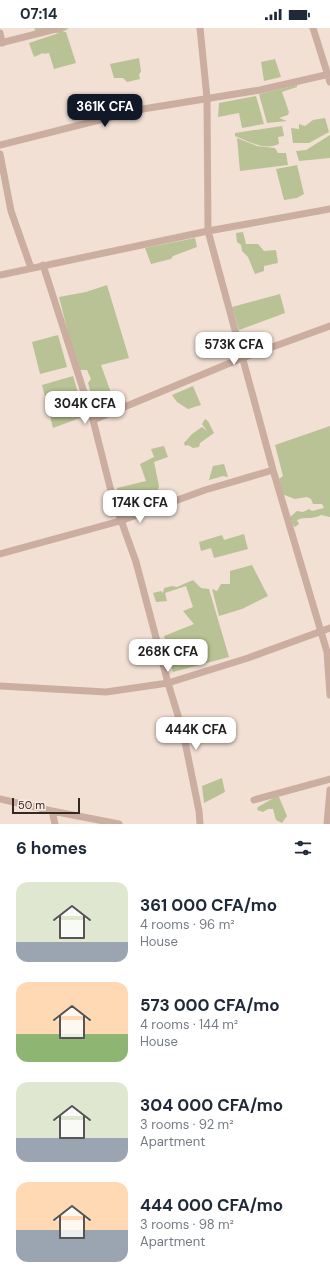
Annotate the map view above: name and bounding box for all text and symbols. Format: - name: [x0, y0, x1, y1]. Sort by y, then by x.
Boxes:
- text: 07:14: [20, 4, 58, 24]
- pin: 361K CFA: [64, 94, 146, 128]
- text: 361K CFA: [76, 98, 134, 115]
- pin: 573K CFA: [193, 332, 275, 366]
- text: 573K CFA: [204, 336, 264, 353]
- pin: 304K CFA: [44, 391, 126, 425]
- text: 304K CFA: [54, 395, 116, 412]
- pin: 174K CFA: [99, 490, 181, 524]
- text: 174K CFA: [112, 494, 168, 511]
- pin: 268K CFA: [127, 639, 209, 673]
- text: 268K CFA: [138, 643, 198, 660]
- pin: 444K CFA: [155, 717, 237, 751]
- text: 444K CFA: [165, 721, 227, 738]
- scale bar: [12, 796, 80, 815]
- text: 50 m: [18, 798, 45, 812]
- text: 6 homes: [16, 837, 87, 859]
- icon: filters: [292, 837, 314, 859]
- text: 361 000 CFA/mo: [140, 894, 277, 916]
- icon: home: [48, 898, 96, 946]
- text: 4 rooms · 96 m²: [140, 916, 235, 933]
- text: House: [140, 933, 178, 950]
- text: 573 000 CFA/mo: [140, 994, 280, 1016]
- icon: home: [48, 998, 96, 1046]
- text: 4 rooms · 144 m²: [140, 1016, 238, 1033]
- text: House: [140, 1033, 178, 1050]
- text: 304 000 CFA/mo: [140, 1094, 283, 1116]
- icon: home: [48, 1098, 96, 1146]
- text: 3 rooms · 92 m²: [140, 1116, 233, 1133]
- text: Apartment: [140, 1133, 205, 1150]
- text: 444 000 CFA/mo: [140, 1194, 283, 1216]
- icon: home: [48, 1198, 96, 1246]
- text: 3 rooms · 98 m²: [140, 1216, 234, 1233]
- text: Apartment: [140, 1233, 205, 1250]

